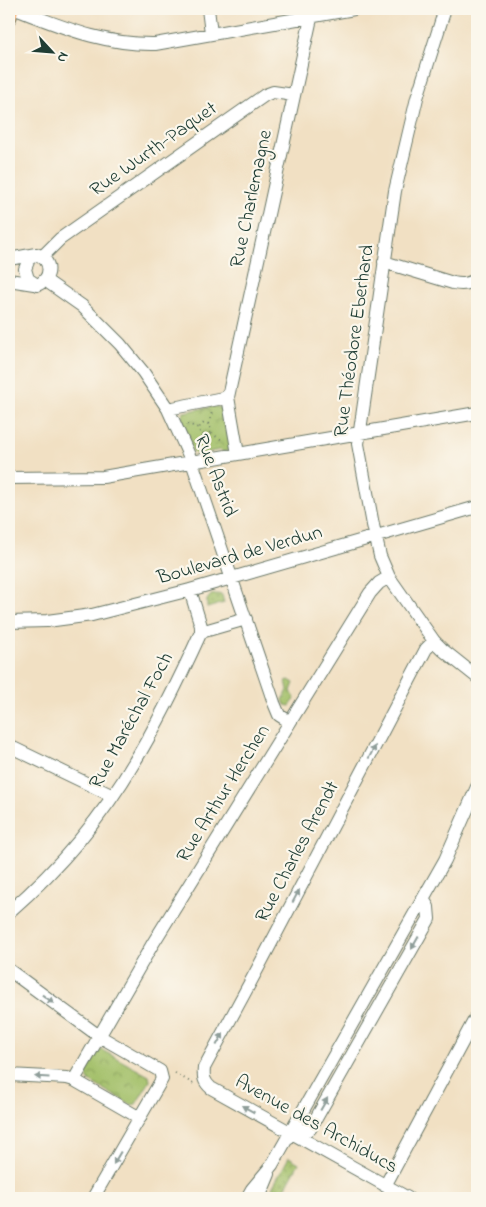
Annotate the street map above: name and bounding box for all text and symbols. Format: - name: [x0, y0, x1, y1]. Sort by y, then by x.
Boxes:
- north arrow: [28, 28, 78, 78]
- text: N: [51, 48, 74, 66]
- street label: Rue Wurth-Paquet: [84, 95, 224, 205]
- street label: Rue Charlemagne: [223, 127, 282, 271]
- street label: Rue Théodore Eberhard: [327, 243, 383, 439]
- street label: Rue Astrid: [186, 430, 244, 522]
- street label: Boulevard de Verdun: [153, 518, 326, 594]
- street label: Rue Maréchal Foch: [82, 648, 182, 794]
- street label: Rue Arthur Herchen: [170, 719, 278, 869]
- one-way arrow: [368, 745, 376, 759]
- street label: Rue Charles Arendt: [248, 776, 348, 928]
- one-way arrow: [292, 889, 300, 903]
- one-way arrow: [411, 935, 419, 950]
- one-way arrow: [41, 994, 55, 1004]
- one-way arrow: [216, 1032, 224, 1046]
- street label: Avenue des Archiducs: [229, 1068, 403, 1182]
- one-way arrow: [33, 1072, 49, 1080]
- one-way arrow: [320, 1097, 329, 1110]
- one-way arrow: [241, 1104, 254, 1113]
- one-way arrow: [112, 1152, 121, 1165]

